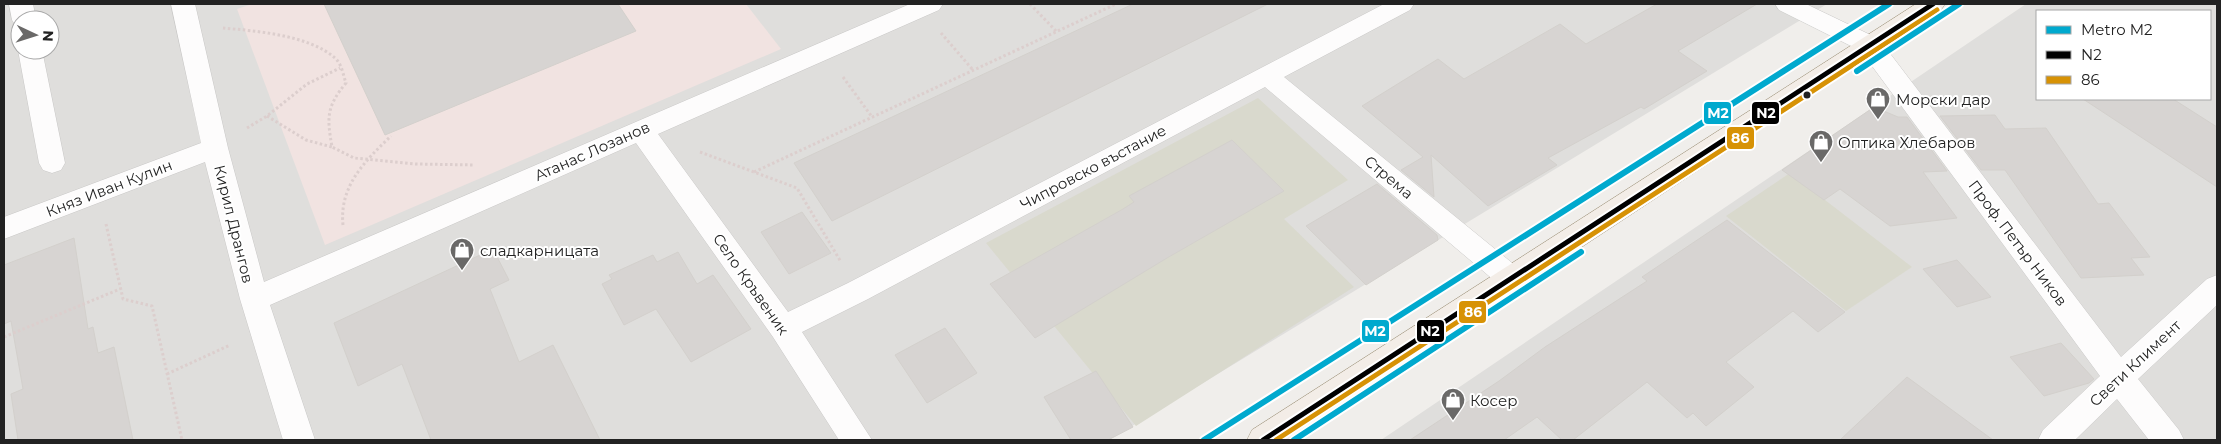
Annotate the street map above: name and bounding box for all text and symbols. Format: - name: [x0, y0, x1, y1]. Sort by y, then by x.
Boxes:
- north arrow: [10, 10, 60, 60]
- legend: [2036, 10, 2211, 100]
- text: Metro M2: [2081, 20, 2152, 39]
- text: N: [39, 30, 57, 42]
- text: N2: [2081, 45, 2102, 64]
- text: 86: [2081, 70, 2100, 89]
- shop icon: Морски дар: [1865, 86, 1891, 120]
- unlabelled marker: [1802, 90, 1812, 100]
- place label: Морски дар: [1896, 90, 1991, 109]
- line badge: M2: [1703, 101, 1732, 125]
- line badge: N2: [1751, 101, 1780, 125]
- text: M2: [1707, 104, 1729, 122]
- text: N2: [1756, 104, 1776, 122]
- street label: Атанас Лозанов: [531, 117, 653, 185]
- street label: Чипровско въстание: [1017, 120, 1169, 214]
- line badge: 86: [1726, 126, 1755, 150]
- text: 86: [1731, 129, 1749, 147]
- shop icon: Оптика Хлебаров: [1808, 129, 1834, 163]
- place label: Оптика Хлебаров: [1838, 133, 1975, 152]
- street label: Стрема: [1361, 151, 1417, 203]
- street label: Княз Иван Кулин: [43, 155, 175, 221]
- street label: Кирил Дрангов: [210, 163, 258, 285]
- street label: Проф. Петър Ников: [1964, 176, 2072, 310]
- street label: Село Кръвеник: [709, 230, 793, 339]
- shop icon: сладкарницата: [449, 237, 475, 271]
- place label: сладкарницата: [480, 241, 599, 260]
- line badge: 86: [1458, 300, 1487, 324]
- text: 86: [1464, 303, 1482, 321]
- street label: Свети Климент: [2085, 315, 2185, 410]
- line badge: M2: [1361, 319, 1390, 343]
- line badge: N2: [1416, 319, 1445, 343]
- text: M2: [1364, 322, 1386, 340]
- text: N2: [1420, 322, 1440, 340]
- shop icon: Косер: [1440, 387, 1466, 421]
- place label: Косер: [1470, 391, 1518, 410]

